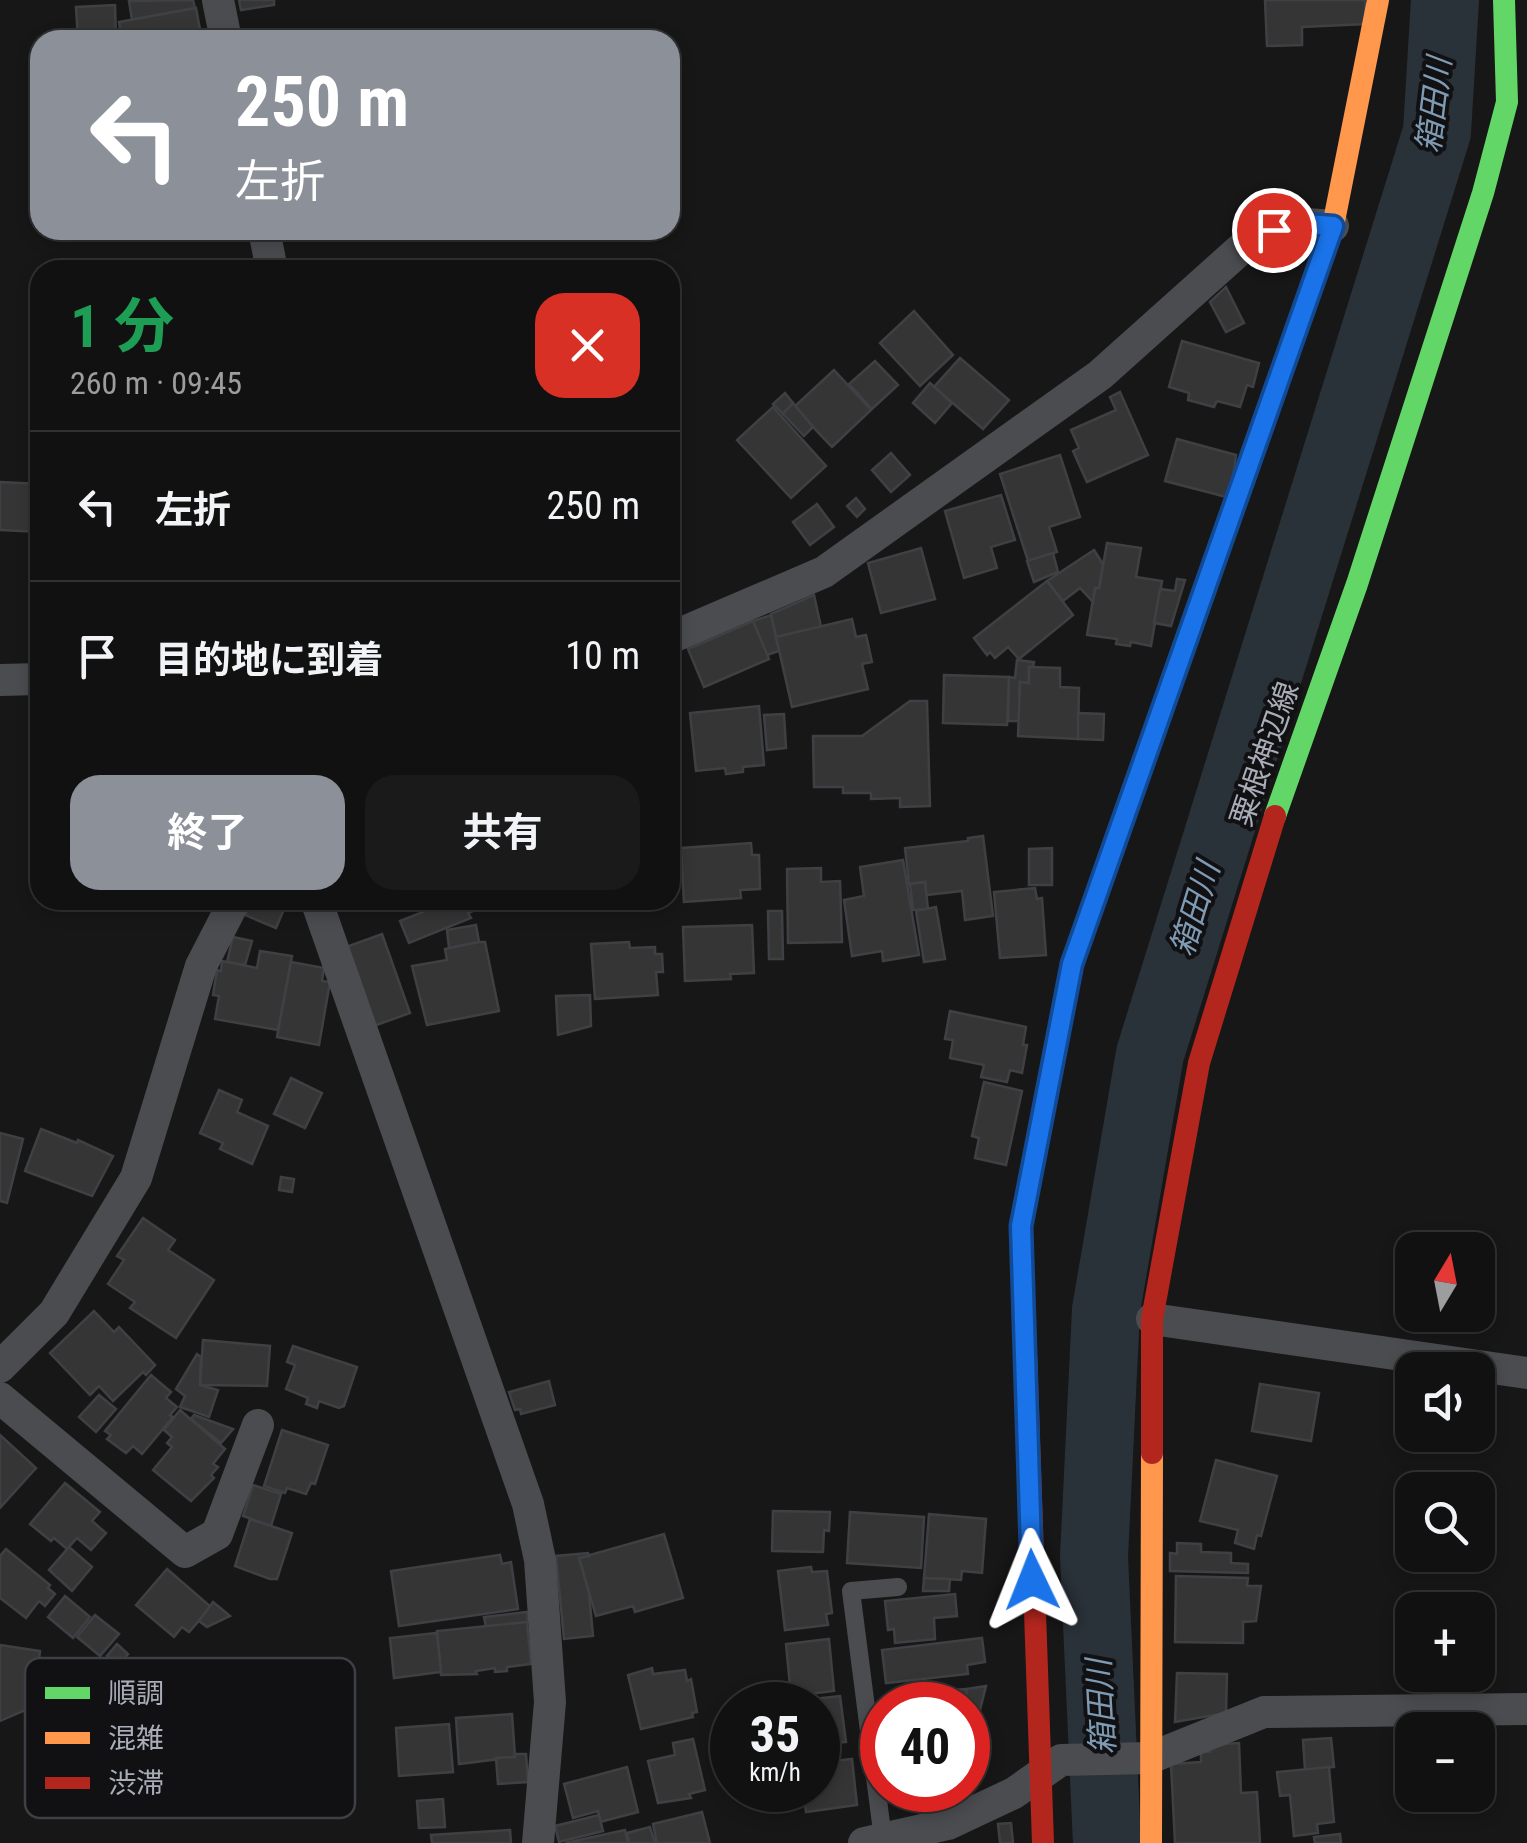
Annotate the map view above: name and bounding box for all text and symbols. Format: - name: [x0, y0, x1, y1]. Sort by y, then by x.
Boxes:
- water label: 箱田川: [1409, 52, 1459, 155]
- text: 250 m: [235, 61, 409, 143]
- icon: left: [70, 70, 200, 200]
- text: 左折: [235, 155, 325, 208]
- pin: [1232, 188, 1317, 273]
- icon: arrive: [1247, 203, 1302, 258]
- text: 1 分: [70, 291, 174, 362]
- button: close: [535, 293, 640, 398]
- text: 260 m · 09:45: [70, 364, 242, 402]
- icon: left: [70, 479, 125, 534]
- text: 250 m: [546, 484, 640, 528]
- text: 左折: [155, 488, 231, 532]
- icon: arrive: [70, 629, 125, 684]
- text: 10 m: [565, 634, 640, 678]
- text: 目的地に到着: [155, 638, 383, 682]
- street label: 粟根神辺線: [1224, 677, 1305, 830]
- button: 終了: [70, 775, 345, 890]
- button: 共有: [365, 775, 640, 890]
- water label: 箱田川: [1163, 855, 1228, 960]
- north arrow: [1395, 1232, 1495, 1332]
- map controls: [1395, 1232, 1495, 1812]
- button: sound: [1395, 1352, 1495, 1452]
- button: search: [1395, 1472, 1495, 1572]
- position arrow: [980, 1528, 1084, 1632]
- button: +: [1395, 1592, 1495, 1692]
- water label: 箱田川: [1079, 1655, 1122, 1756]
- legend: [25, 1658, 355, 1818]
- text: 順調: [108, 1677, 164, 1710]
- speed limit sign: 40: [860, 1682, 990, 1812]
- text: 35: [750, 1706, 800, 1764]
- button: −: [1395, 1712, 1495, 1812]
- text: 混雑: [108, 1722, 164, 1755]
- text: km/h: [749, 1758, 801, 1787]
- text: 渋滞: [108, 1767, 164, 1800]

